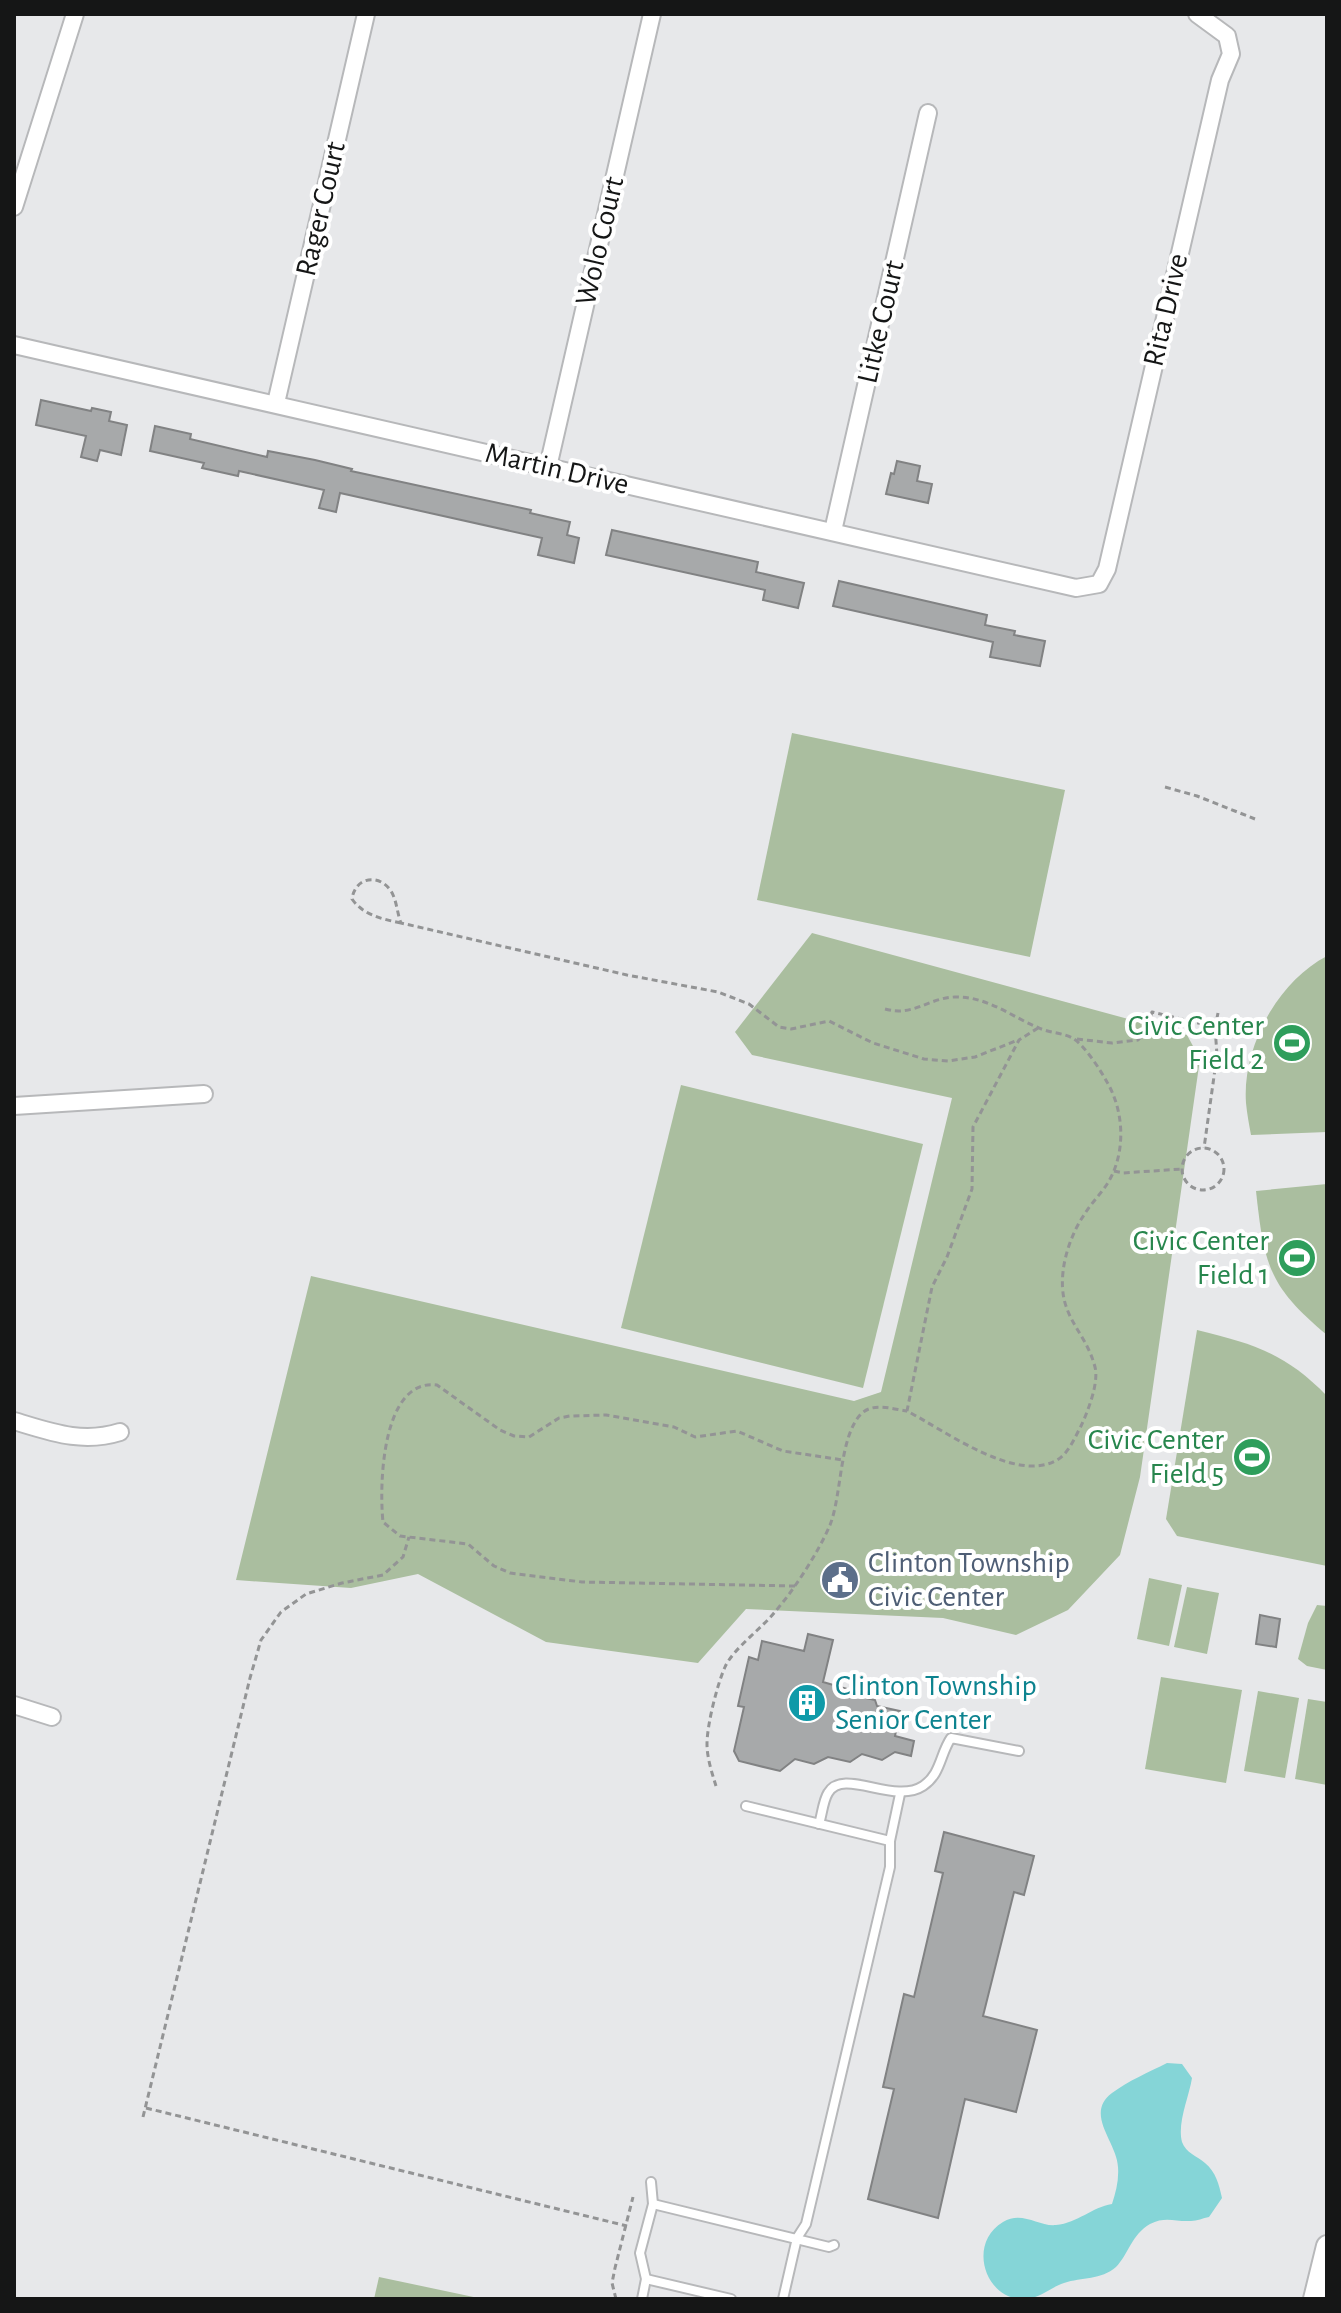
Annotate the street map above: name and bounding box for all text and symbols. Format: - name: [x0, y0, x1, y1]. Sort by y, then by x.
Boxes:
- street label: Rager Court: [291, 138, 351, 279]
- street label: Wolo Court: [571, 173, 629, 308]
- street label: Rita Drive: [1138, 251, 1194, 369]
- street label: Litke Court: [852, 257, 910, 386]
- street label: Martin Drive: [482, 438, 632, 500]
- place label: Civic Center Field 2: [1128, 1011, 1264, 1075]
- sports icon: Civic Center Field 2: [1271, 1022, 1313, 1064]
- place label: Civic Center Field 1: [1133, 1226, 1269, 1290]
- sports icon: Civic Center Field 1: [1276, 1237, 1318, 1279]
- place label: Civic Center Field 5: [1088, 1425, 1224, 1489]
- sports icon: Civic Center Field 5: [1231, 1436, 1273, 1478]
- place label: Clinton Township Civic Center: [868, 1548, 1070, 1612]
- public building icon: Clinton Township Civic Center: [819, 1559, 861, 1601]
- place label: Clinton Township Senior Center: [835, 1671, 1037, 1735]
- building icon: Clinton Township Senior Center: [786, 1682, 828, 1724]

